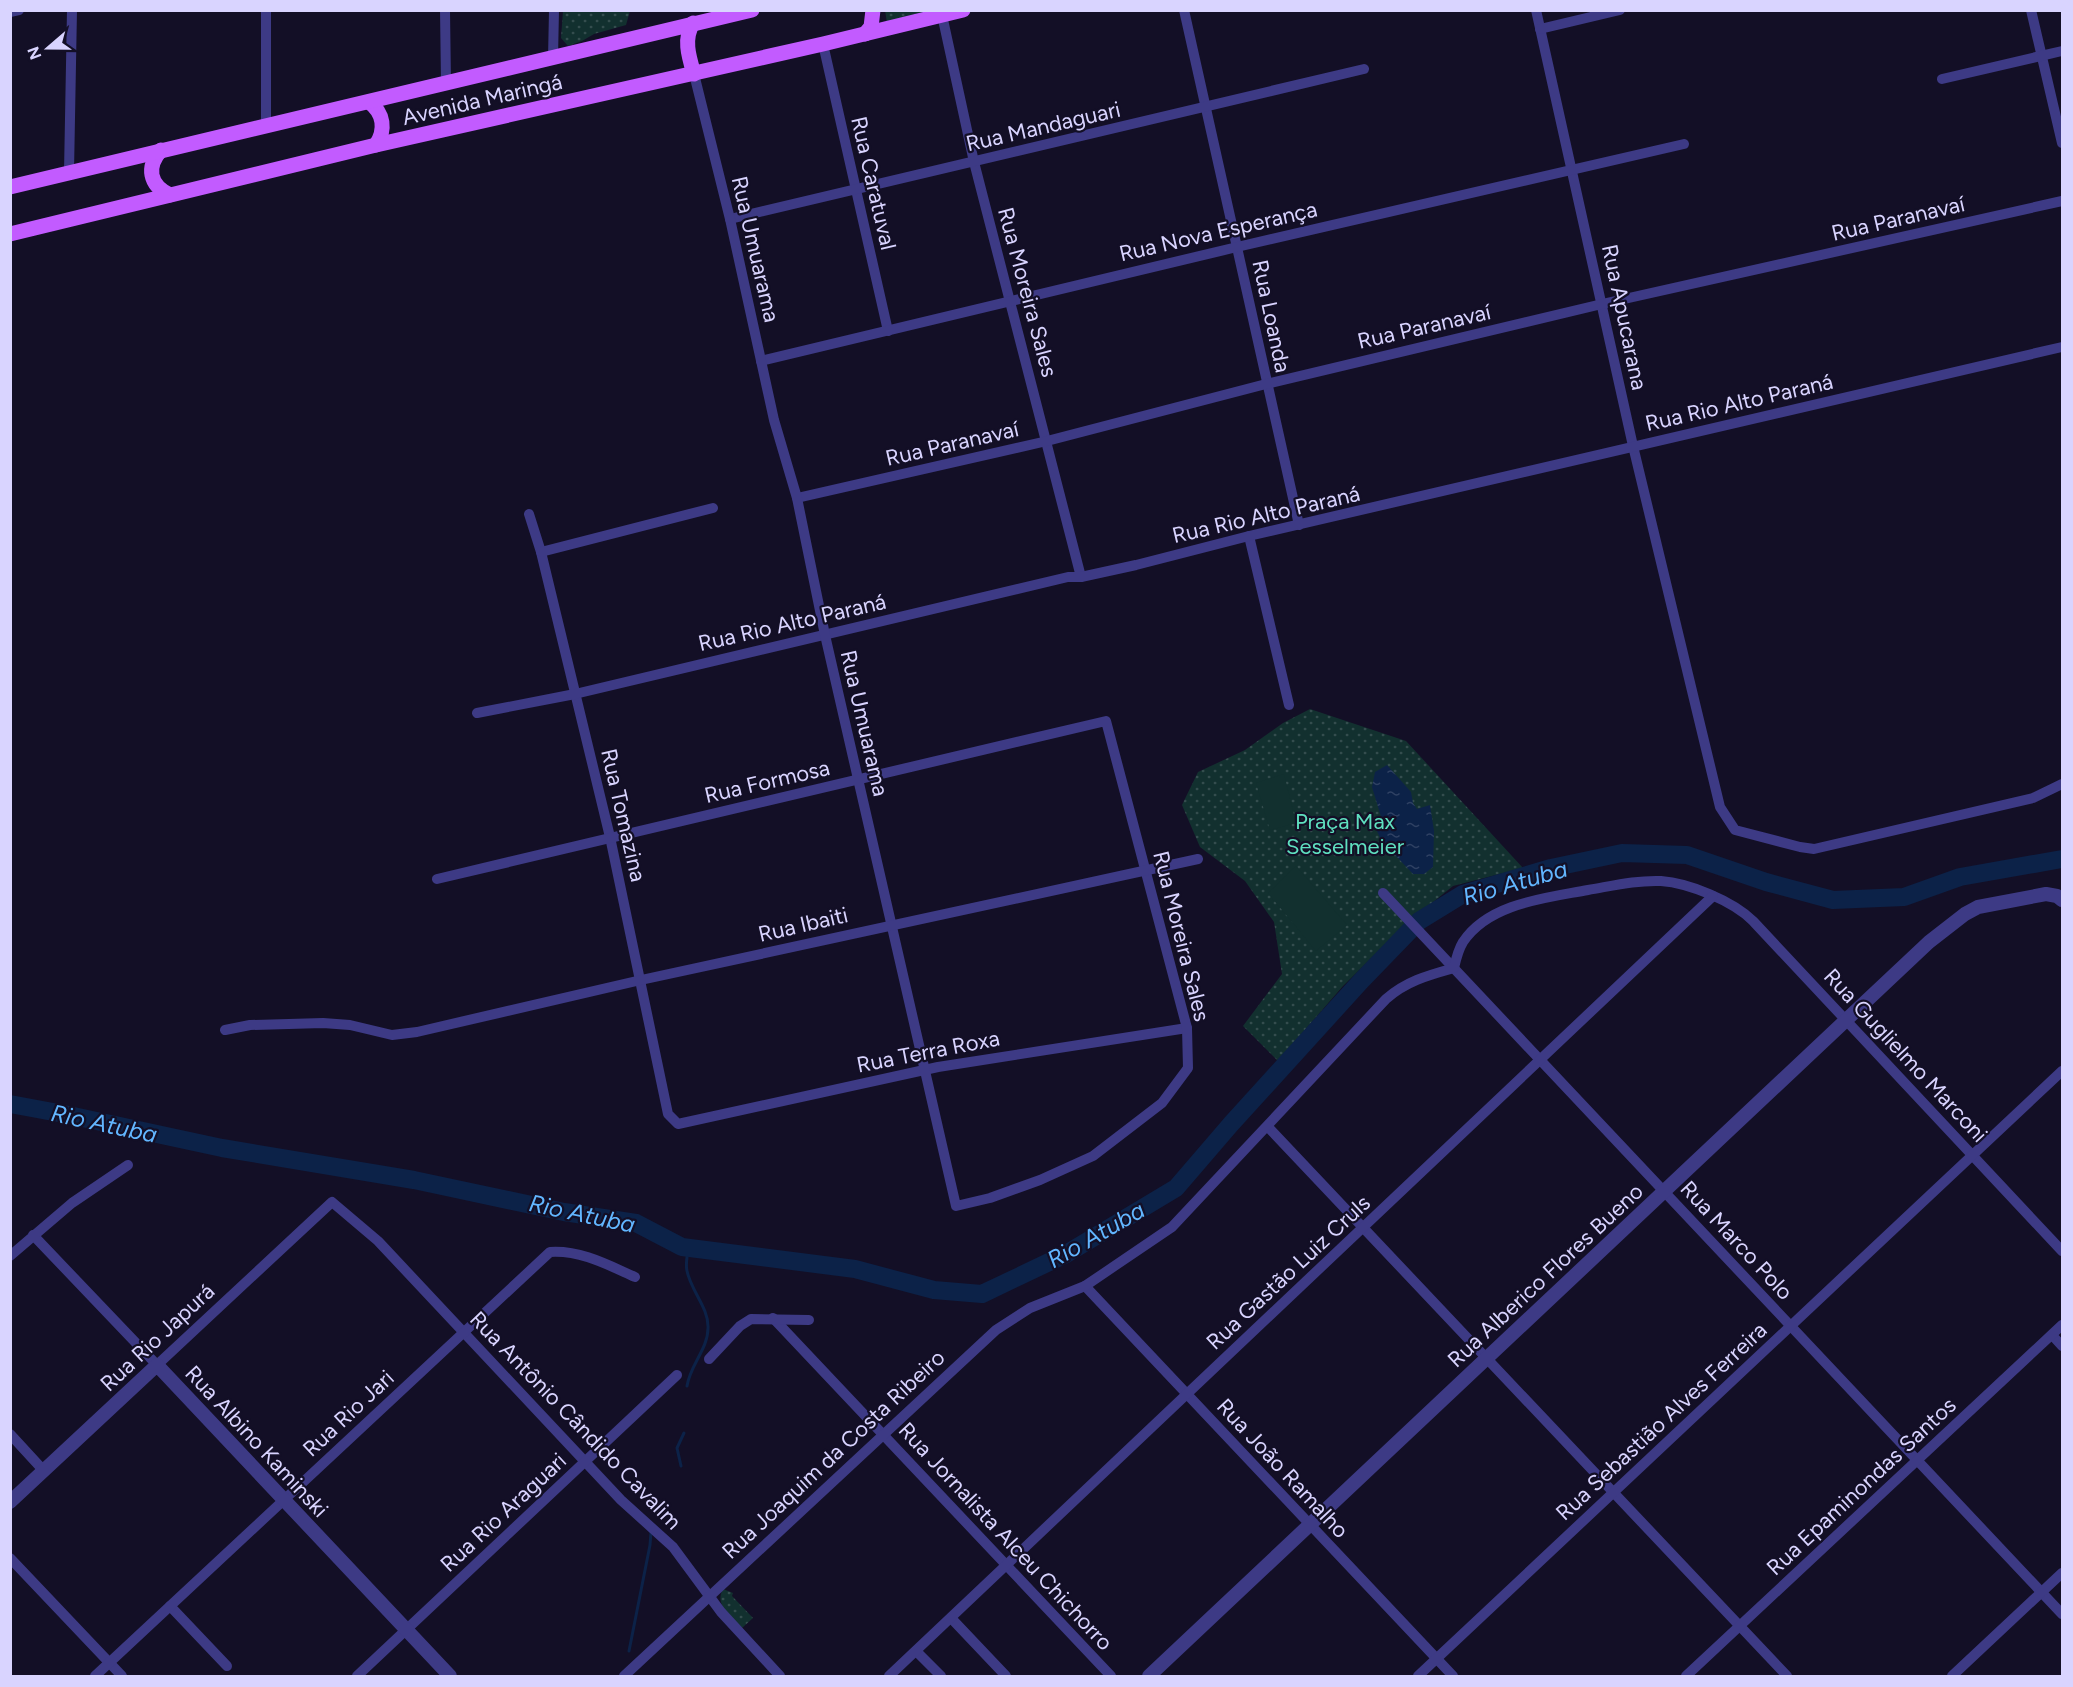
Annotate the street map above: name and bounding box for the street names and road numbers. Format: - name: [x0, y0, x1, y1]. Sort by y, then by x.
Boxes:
- street label: Avenida Maringá: [399, 68, 565, 131]
- street label: Rua Mandaguari: [963, 96, 1123, 157]
- street label: Rua Caratuval: [845, 114, 902, 253]
- street label: Rua Umuarama: [726, 173, 785, 325]
- street label: Rua Paranavaí: [1829, 190, 1968, 247]
- street label: Rua Nova Esperança: [1116, 196, 1320, 267]
- street label: Rua Moreira Sales: [992, 204, 1063, 380]
- street label: Rua Apucarana: [1596, 242, 1653, 392]
- street label: Rua Loanda: [1246, 257, 1297, 375]
- street label: Rua Paranavaí: [1355, 298, 1494, 355]
- street label: Rua Rio Alto Paraná: [1643, 368, 1836, 437]
- street label: Rua Paranavaí: [883, 415, 1022, 472]
- street label: Rua Rio Alto Paraná: [1170, 480, 1363, 549]
- street label: Rua Rio Alto Paraná: [696, 588, 889, 657]
- street label: Rua Umuarama: [835, 647, 894, 799]
- street label: Rua Tomazina: [595, 746, 652, 884]
- street label: Rua Formosa: [702, 754, 832, 809]
- street label: Rua Moreira Sales: [1147, 848, 1216, 1024]
- street label: Rua Ibaiti: [756, 901, 851, 948]
- street label: Rua Guglielmo Marconi: [1818, 963, 1993, 1148]
- street label: Rua Terra Roxa: [854, 1024, 1002, 1079]
- street label: Rua Marco Polo: [1675, 1175, 1799, 1305]
- street label: Rua Alberico Flores Bueno: [1442, 1178, 1649, 1373]
- street label: Rua Gastão Luiz Cruls: [1201, 1189, 1376, 1355]
- street label: Rua Rio Japurá: [95, 1278, 220, 1397]
- street label: Rua Antônio Cândido Cavalim: [464, 1306, 687, 1535]
- street label: Rua Sebastião Alves Ferreira: [1550, 1317, 1772, 1526]
- street label: Rua Joaquim da Costa Ribeiro: [716, 1344, 950, 1565]
- street label: Rua Albino Kaminski: [179, 1360, 334, 1523]
- street label: Rua Rio Jari: [297, 1364, 400, 1462]
- street label: Rua Epaminondas Santos: [1761, 1392, 1962, 1581]
- street label: Rua João Ramalho: [1211, 1393, 1354, 1544]
- street label: Rua Jornalista Alceu Chichorro: [893, 1417, 1118, 1656]
- street label: Rua Rio Araguari: [435, 1447, 572, 1578]

